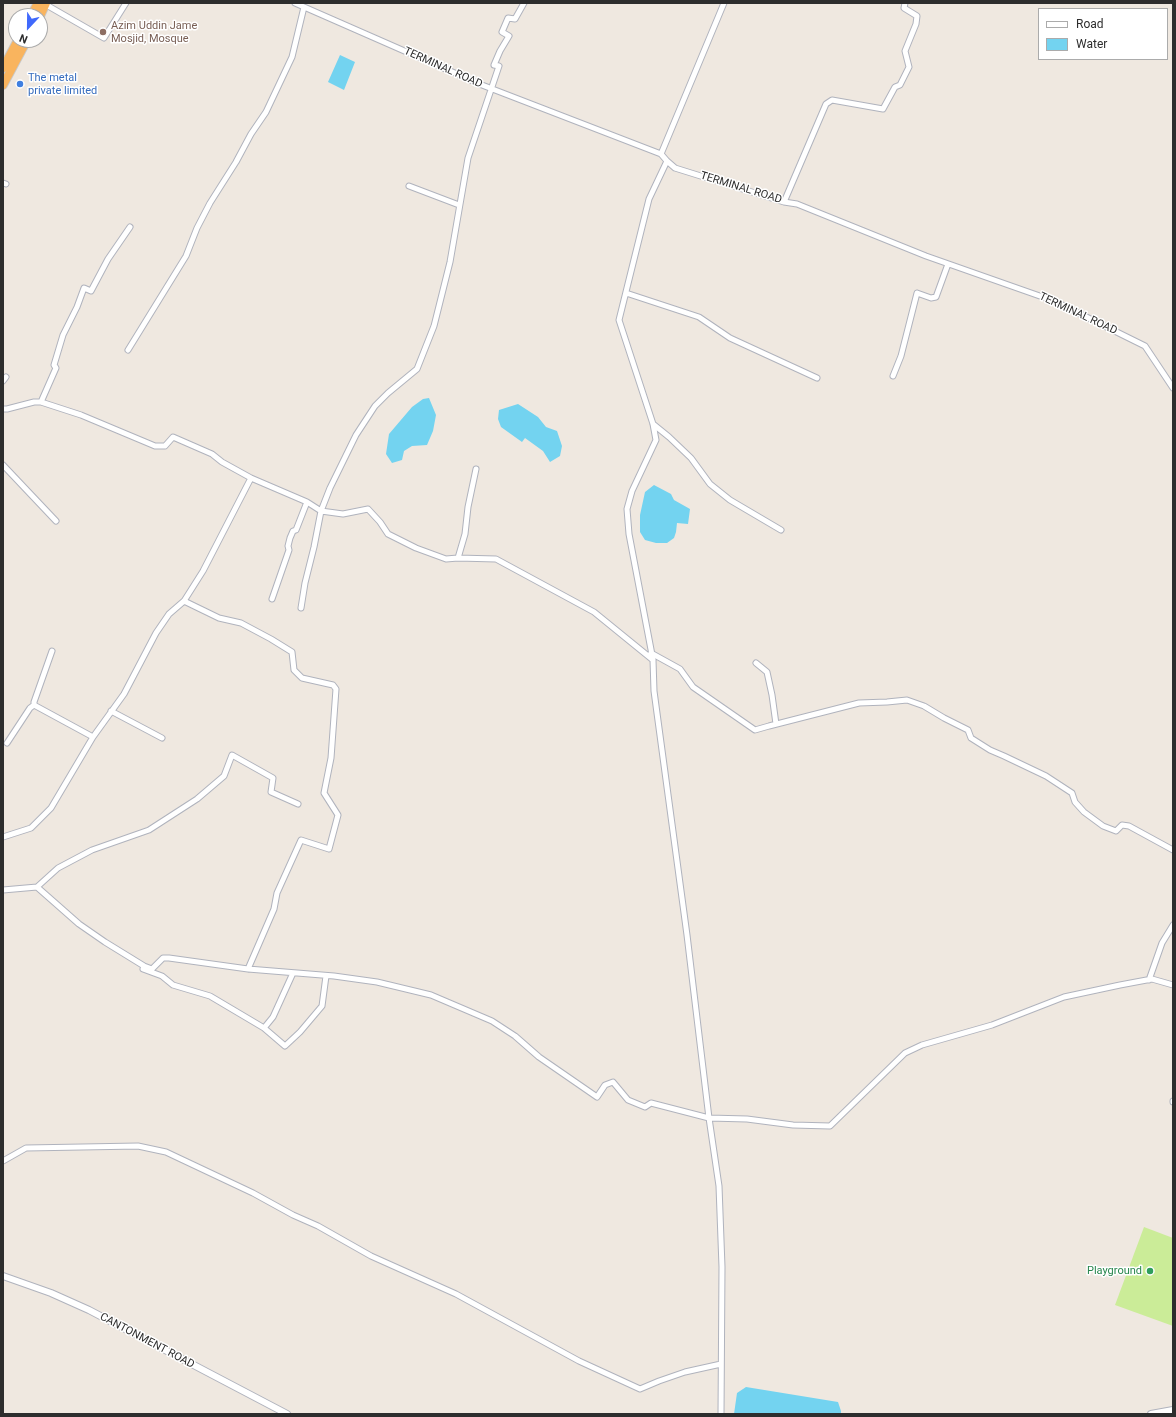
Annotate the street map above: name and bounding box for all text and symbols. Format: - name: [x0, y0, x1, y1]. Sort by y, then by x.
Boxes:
- north arrow: [8, 8, 48, 48]
- legend: [1038, 8, 1168, 60]
- text: Road: [1076, 17, 1104, 31]
- place label: Azim Uddin Jame Mosjid, Mosque: [111, 19, 197, 45]
- marker: Azim Uddin Jame Mosjid, Mosque: [98, 27, 108, 37]
- text: N: [18, 31, 30, 46]
- text: Water: [1076, 37, 1107, 51]
- street label: TERMINAL ROAD: [402, 45, 484, 91]
- place label: The metal private limited: [28, 71, 97, 97]
- marker: The metal private limited: [15, 79, 25, 89]
- street label: TERMINAL ROAD: [699, 169, 783, 207]
- street label: TERMINAL ROAD: [1037, 290, 1119, 338]
- place label: Playground: [1087, 1264, 1142, 1278]
- marker: Playground: [1145, 1266, 1155, 1276]
- street label: CANTONMENT ROAD: [97, 1310, 197, 1372]

